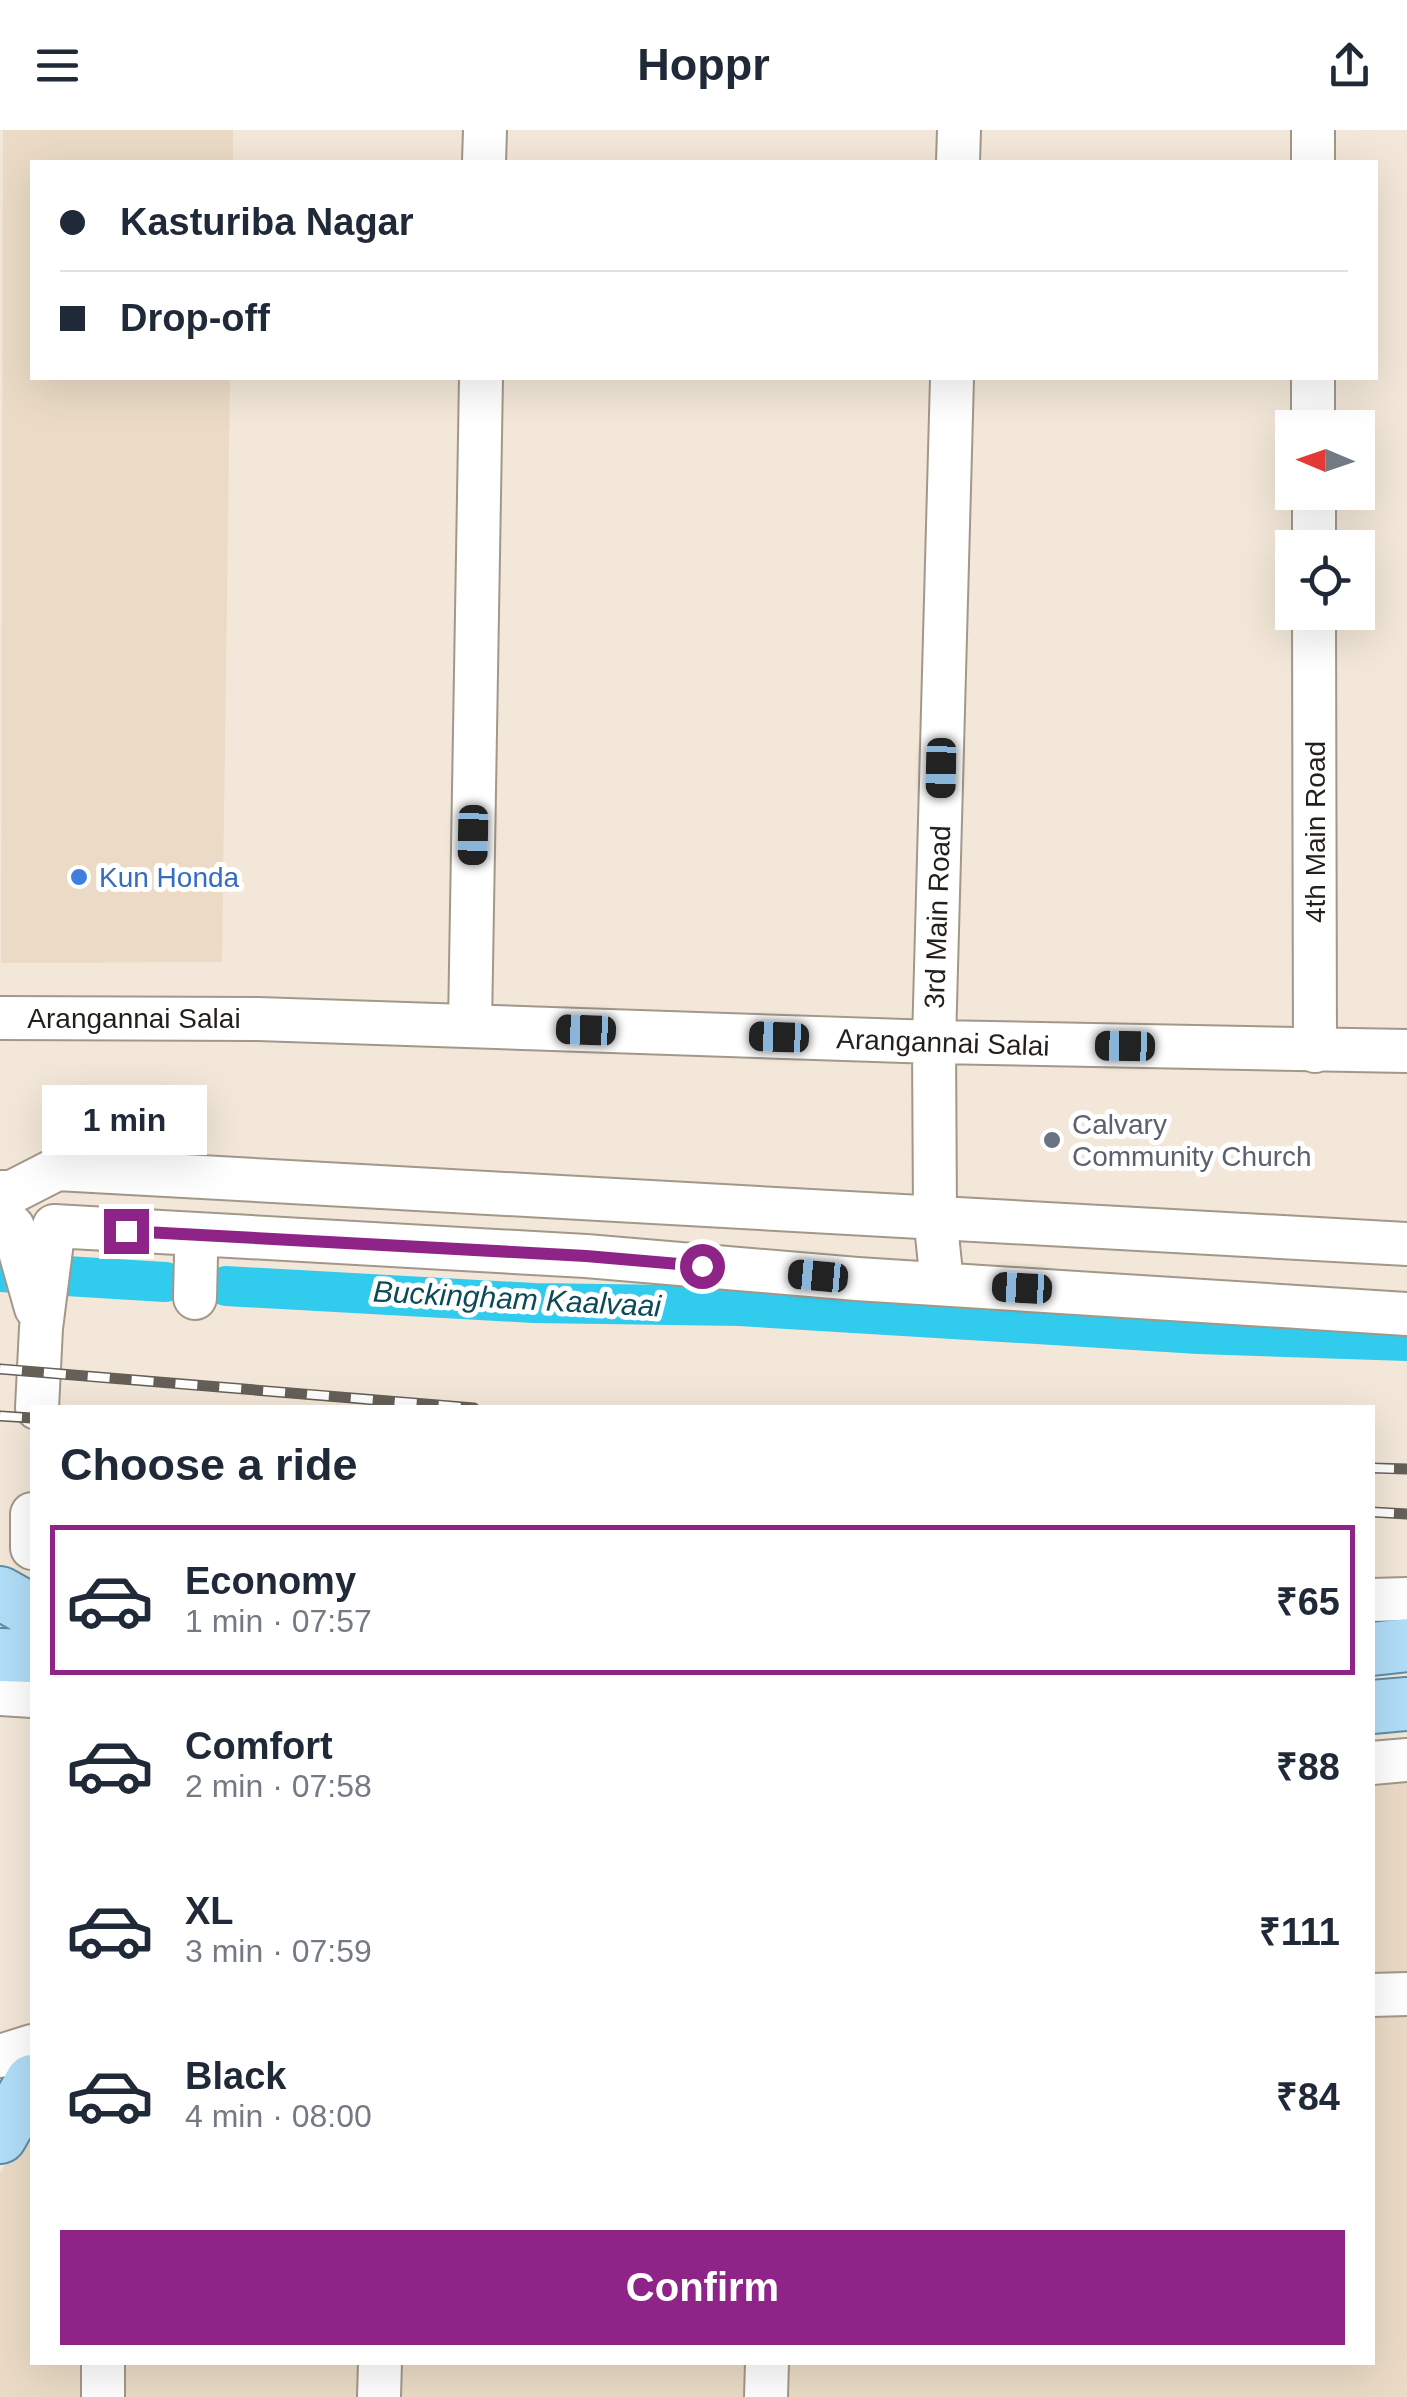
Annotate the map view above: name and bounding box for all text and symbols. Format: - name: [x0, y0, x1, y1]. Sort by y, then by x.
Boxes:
- icon: menu: [30, 38, 85, 93]
- icon: share: [1322, 38, 1377, 93]
- text: Hoppr: [637, 39, 770, 90]
- text: Kasturiba Nagar: [120, 201, 414, 243]
- text: Drop-off: [120, 297, 270, 339]
- north arrow: [1275, 410, 1375, 510]
- map controls: [1275, 410, 1375, 630]
- button: locate: [1275, 530, 1375, 630]
- car: [925, 738, 957, 798]
- street label: 4th Main Road: [1300, 741, 1331, 923]
- car: [457, 805, 489, 865]
- street label: 3rd Main Road: [919, 825, 956, 1009]
- place label: Kun Honda: [99, 862, 240, 893]
- marker: Kun Honda: [68, 866, 90, 888]
- street label: Arangannai Salai: [27, 1003, 241, 1034]
- car: [555, 1014, 617, 1046]
- car: [748, 1021, 810, 1053]
- street label: Arangannai Salai: [836, 1023, 1050, 1062]
- car: [1095, 1030, 1155, 1062]
- callout: 1 min: [44, 1086, 208, 1156]
- text: 1 min: [83, 1102, 166, 1138]
- place label: Calvary Community Church: [1072, 1109, 1312, 1172]
- marker: Calvary Community Church: [1041, 1129, 1063, 1151]
- route end: [104, 1209, 149, 1254]
- route start: [680, 1244, 725, 1289]
- car: [787, 1258, 849, 1294]
- car: [991, 1271, 1053, 1305]
- water label: Buckingham Kaalvaai: [372, 1274, 663, 1323]
- text: Choose a ride: [60, 1439, 358, 1490]
- icon: car: [65, 1555, 155, 1645]
- text: Economy: [185, 1560, 356, 1602]
- text: ₹65: [1276, 1581, 1340, 1623]
- text: 1 min · 07:57: [185, 1603, 372, 1639]
- icon: car: [65, 1720, 155, 1810]
- text: Comfort: [185, 1725, 333, 1767]
- text: ₹88: [1276, 1746, 1340, 1788]
- text: 2 min · 07:58: [185, 1768, 372, 1804]
- icon: car: [65, 1885, 155, 1975]
- text: XL: [185, 1890, 234, 1932]
- text: ₹111: [1259, 1911, 1340, 1953]
- text: 3 min · 07:59: [185, 1933, 372, 1969]
- icon: car: [65, 2050, 155, 2140]
- text: Black: [185, 2055, 286, 2097]
- text: ₹84: [1276, 2076, 1340, 2118]
- text: 4 min · 08:00: [185, 2098, 372, 2134]
- button: Confirm: [60, 2230, 1345, 2345]

